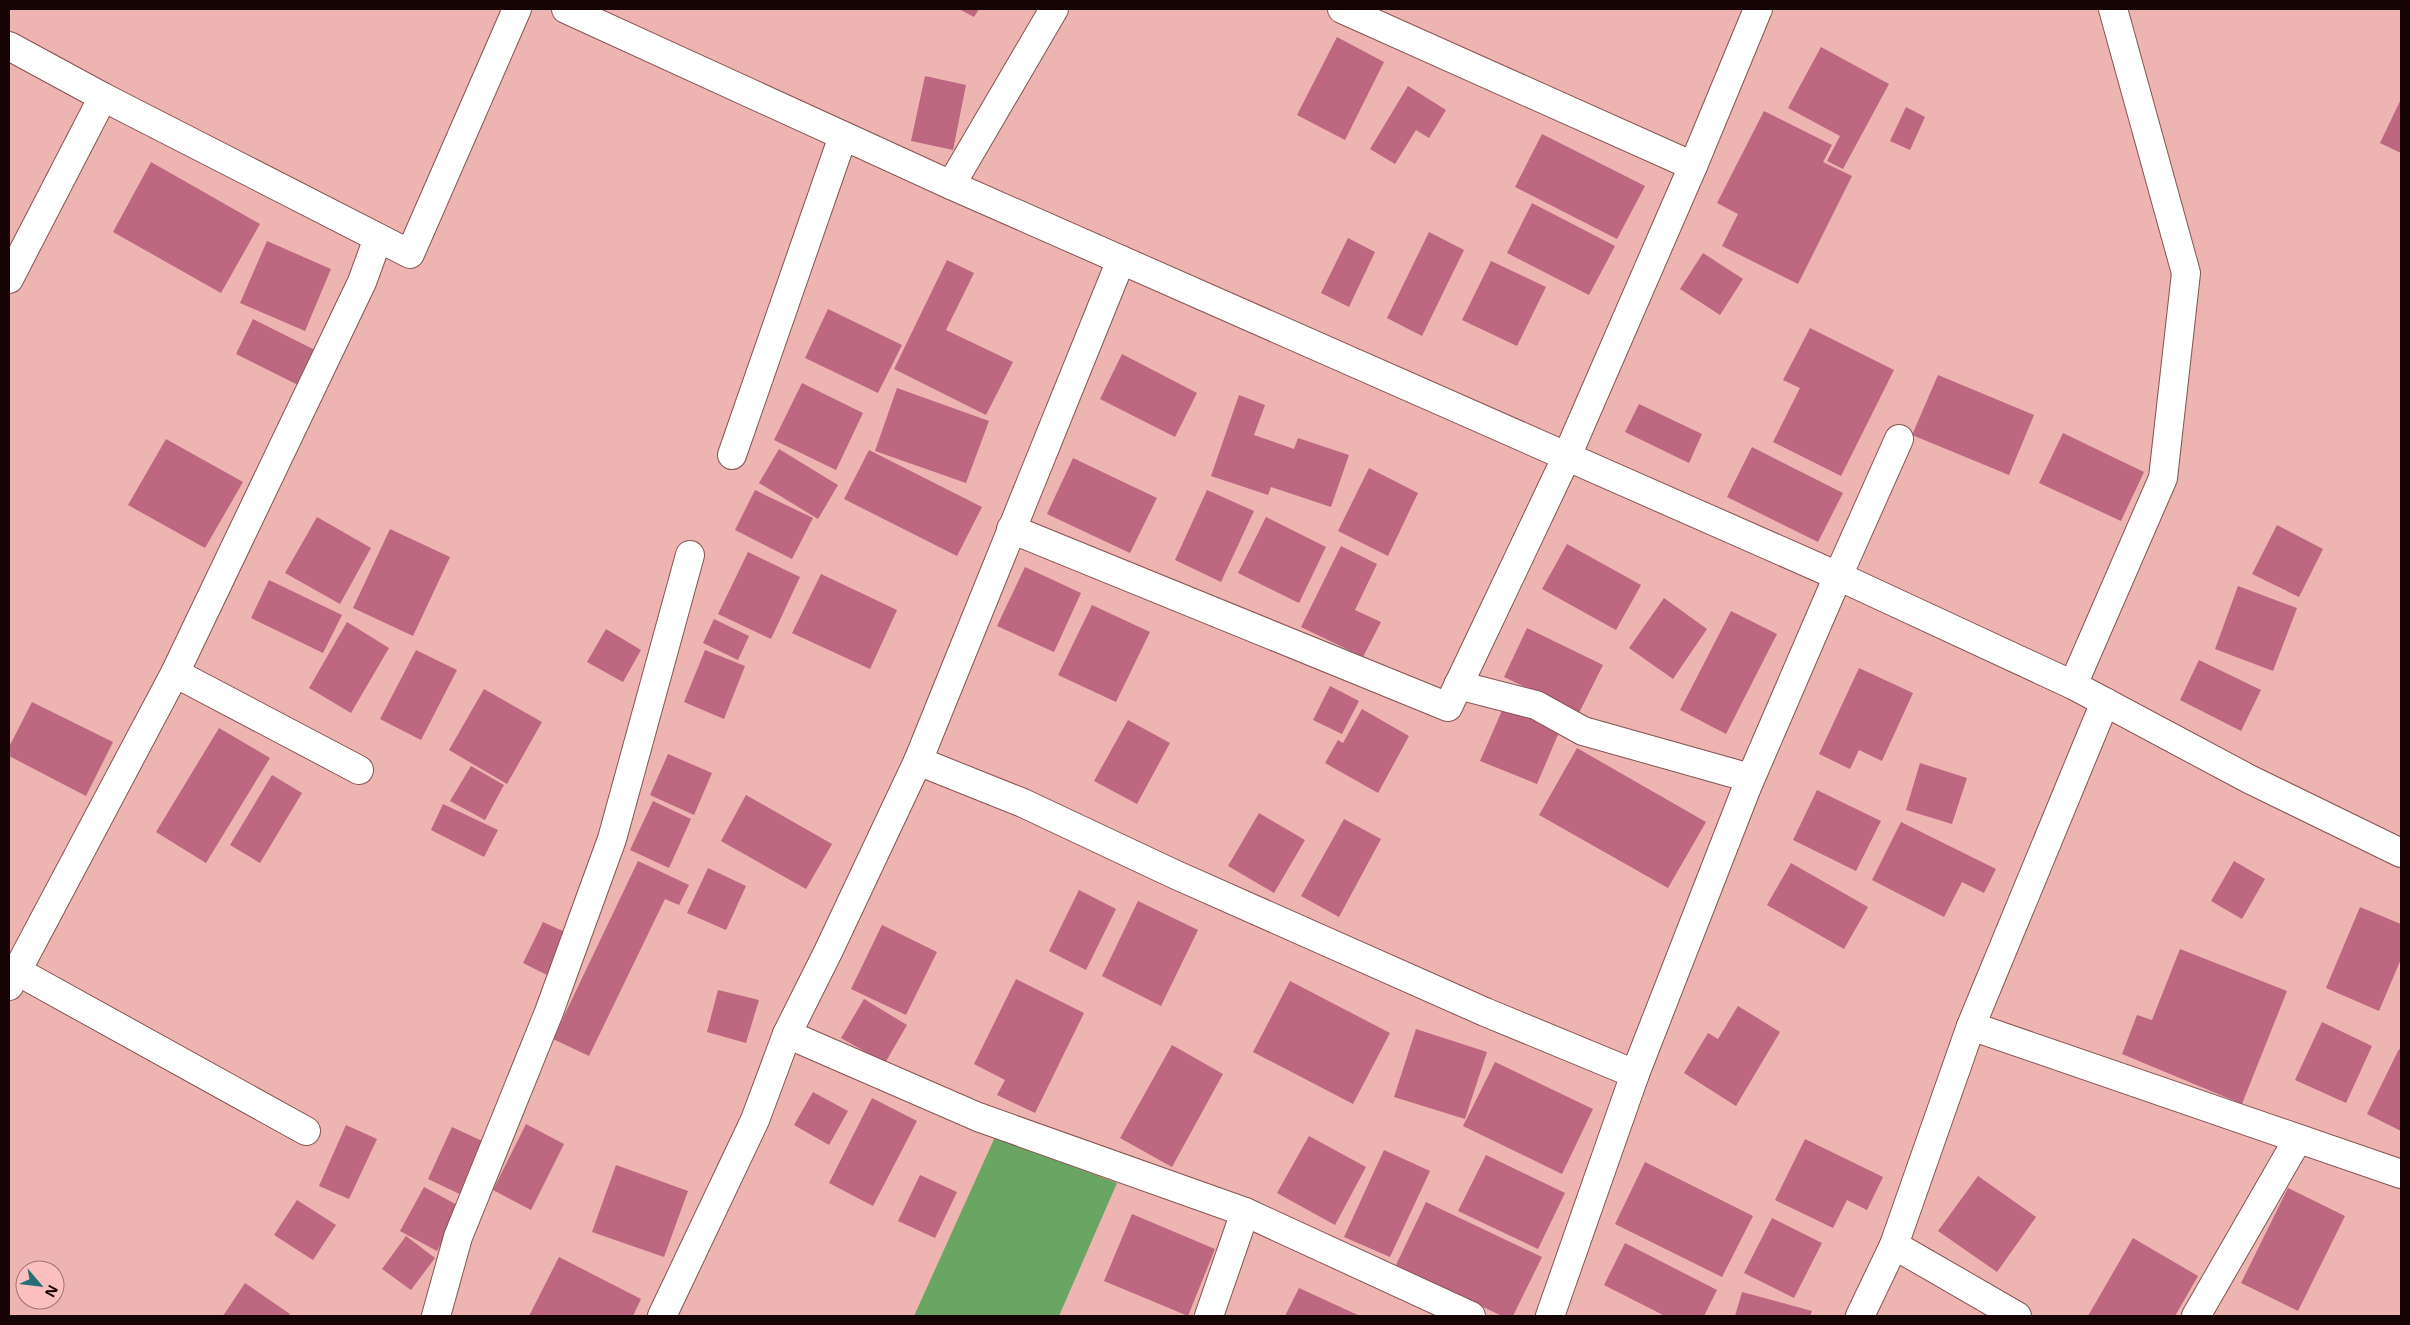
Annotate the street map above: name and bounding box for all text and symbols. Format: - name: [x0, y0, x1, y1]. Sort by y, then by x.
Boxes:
- north arrow: [15, 1260, 65, 1310]
- text: N: [41, 1282, 63, 1301]

